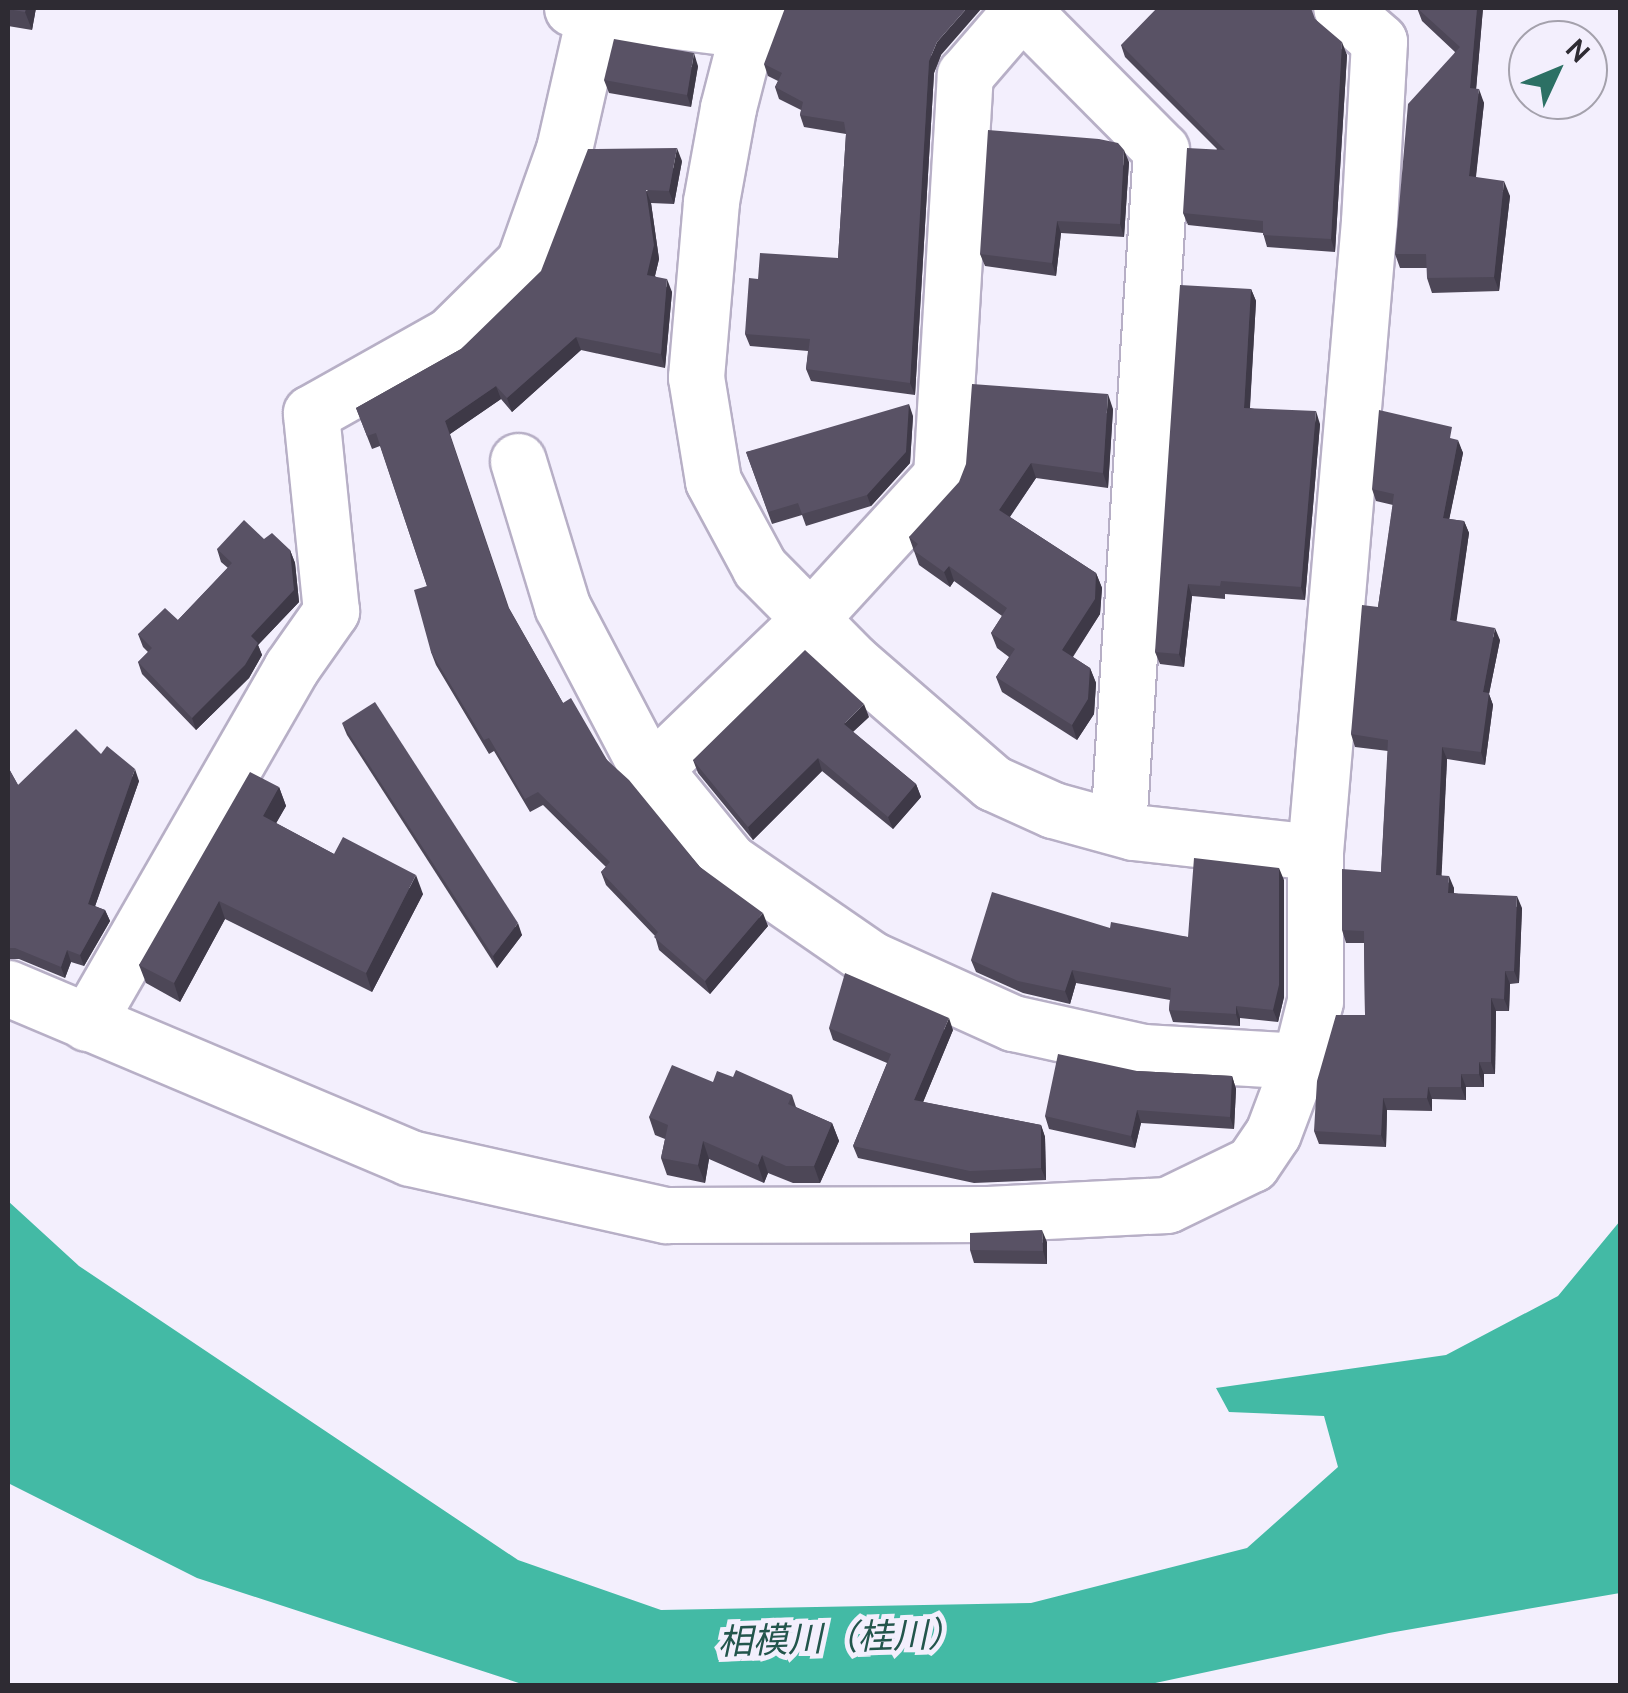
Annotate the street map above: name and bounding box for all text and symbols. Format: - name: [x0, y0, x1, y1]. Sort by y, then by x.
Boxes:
- north arrow: [1508, 20, 1608, 120]
- text: N: [1559, 32, 1597, 69]
- water label: 相模川（桂川）: [717, 1613, 963, 1663]

